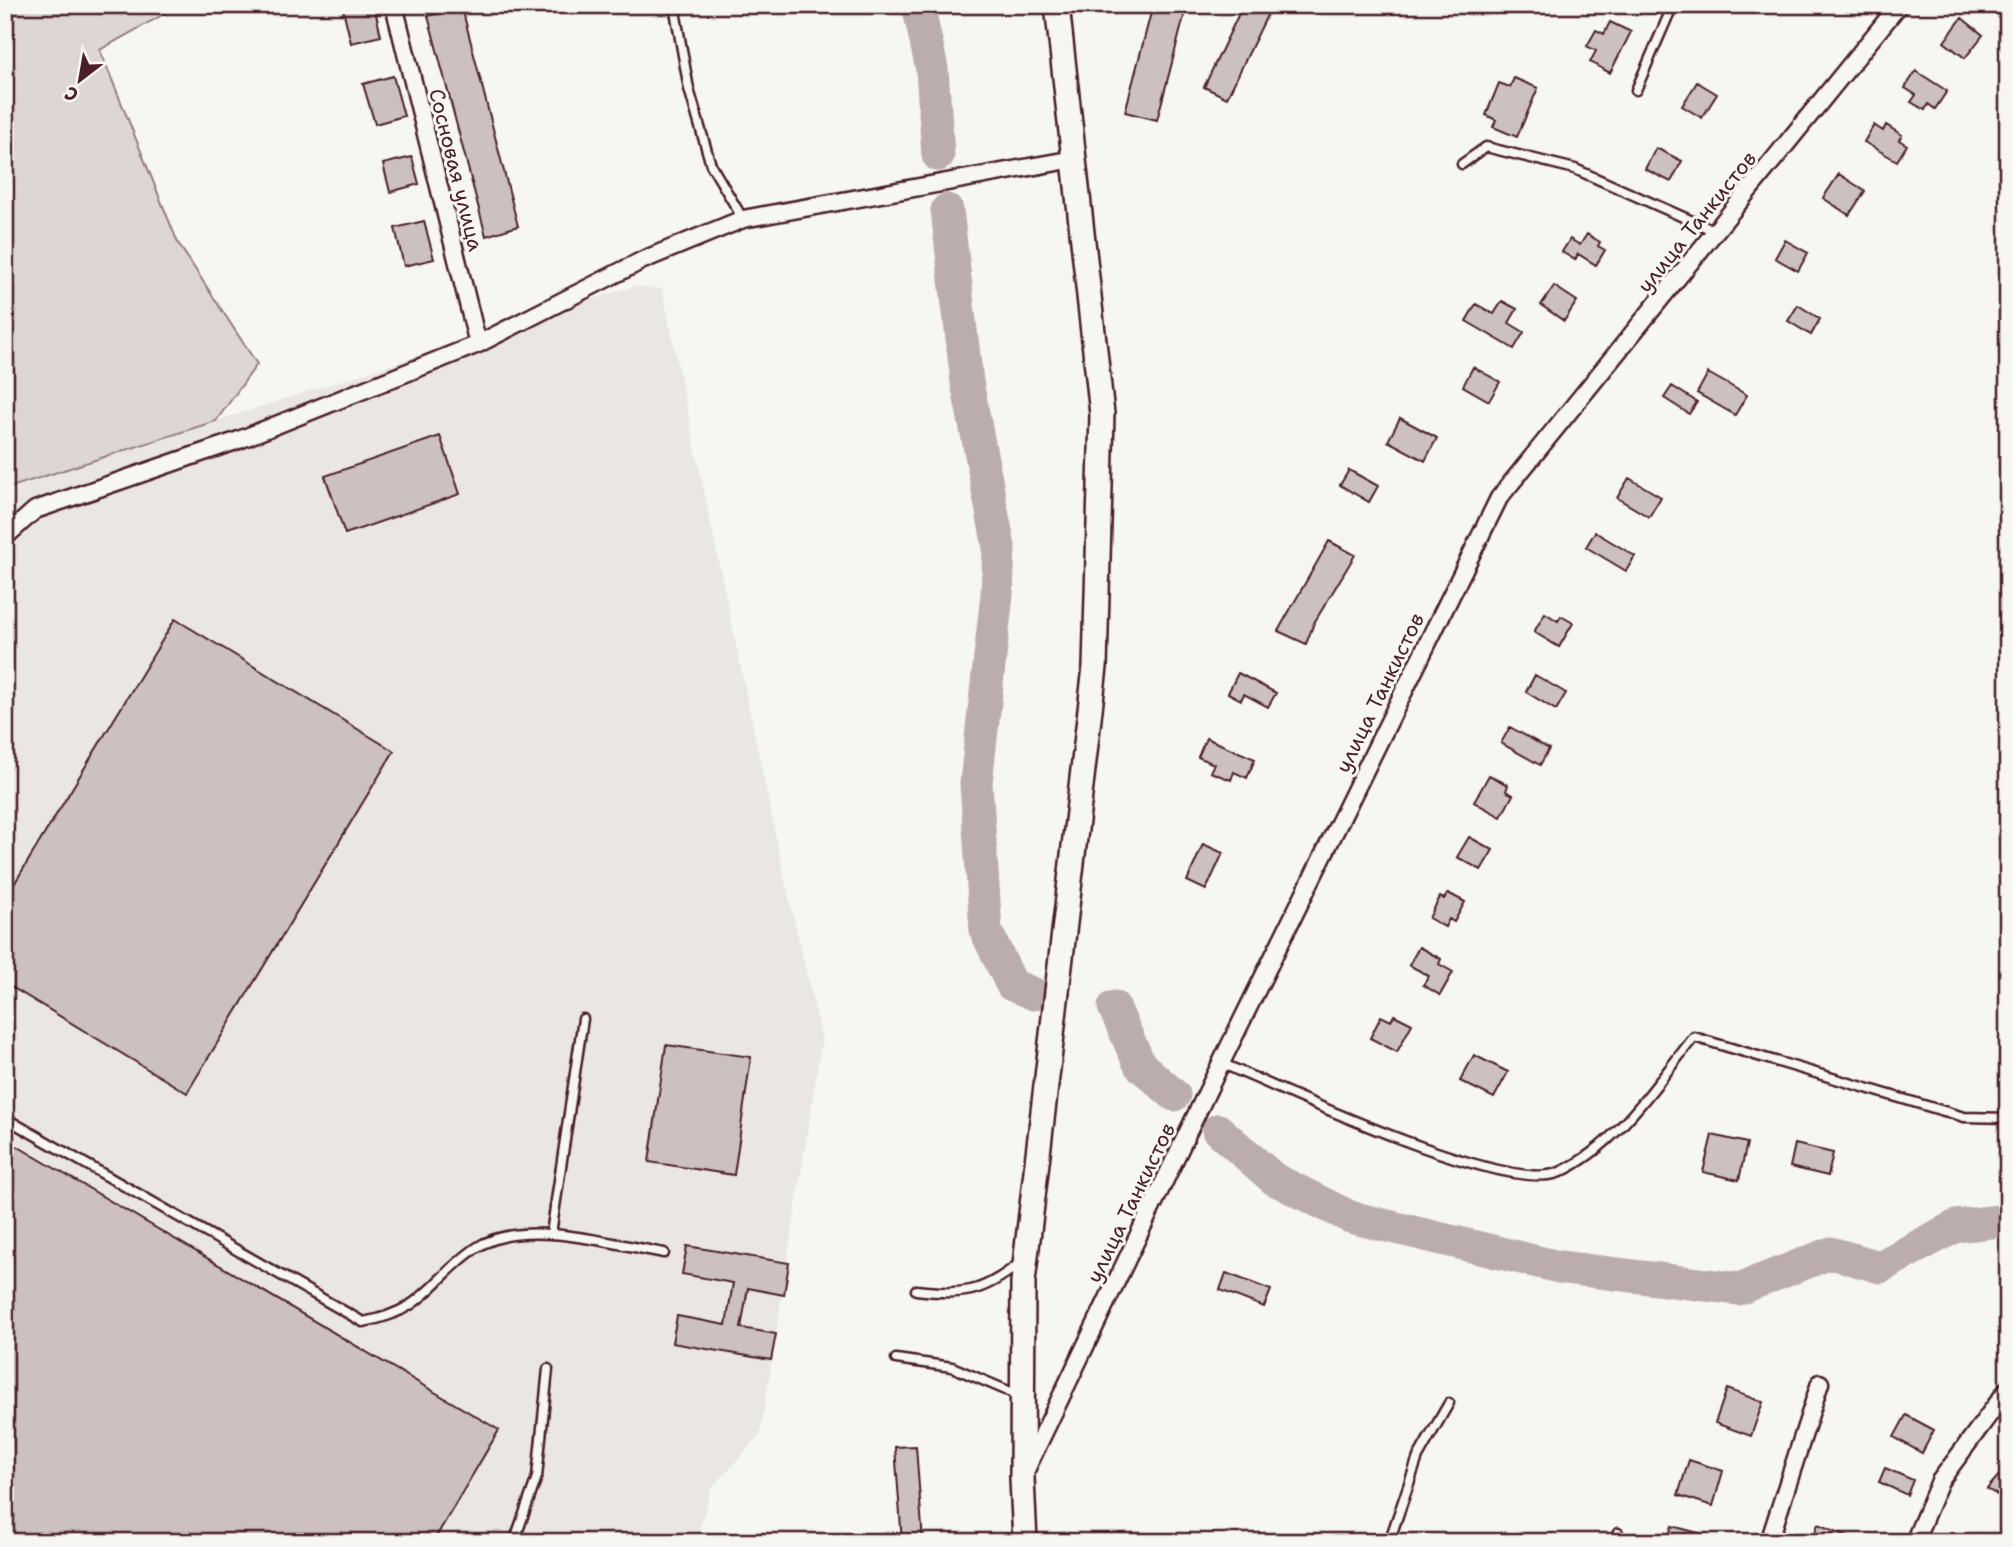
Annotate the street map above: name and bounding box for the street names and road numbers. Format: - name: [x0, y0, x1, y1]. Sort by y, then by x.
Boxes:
- street label: Сосновая улица: [422, 86, 490, 254]
- street label: улица Танкистов: [1631, 145, 1763, 299]
- street label: улица Танкистов: [1329, 608, 1431, 778]
- street label: улица Танкистов: [1080, 1118, 1182, 1288]

